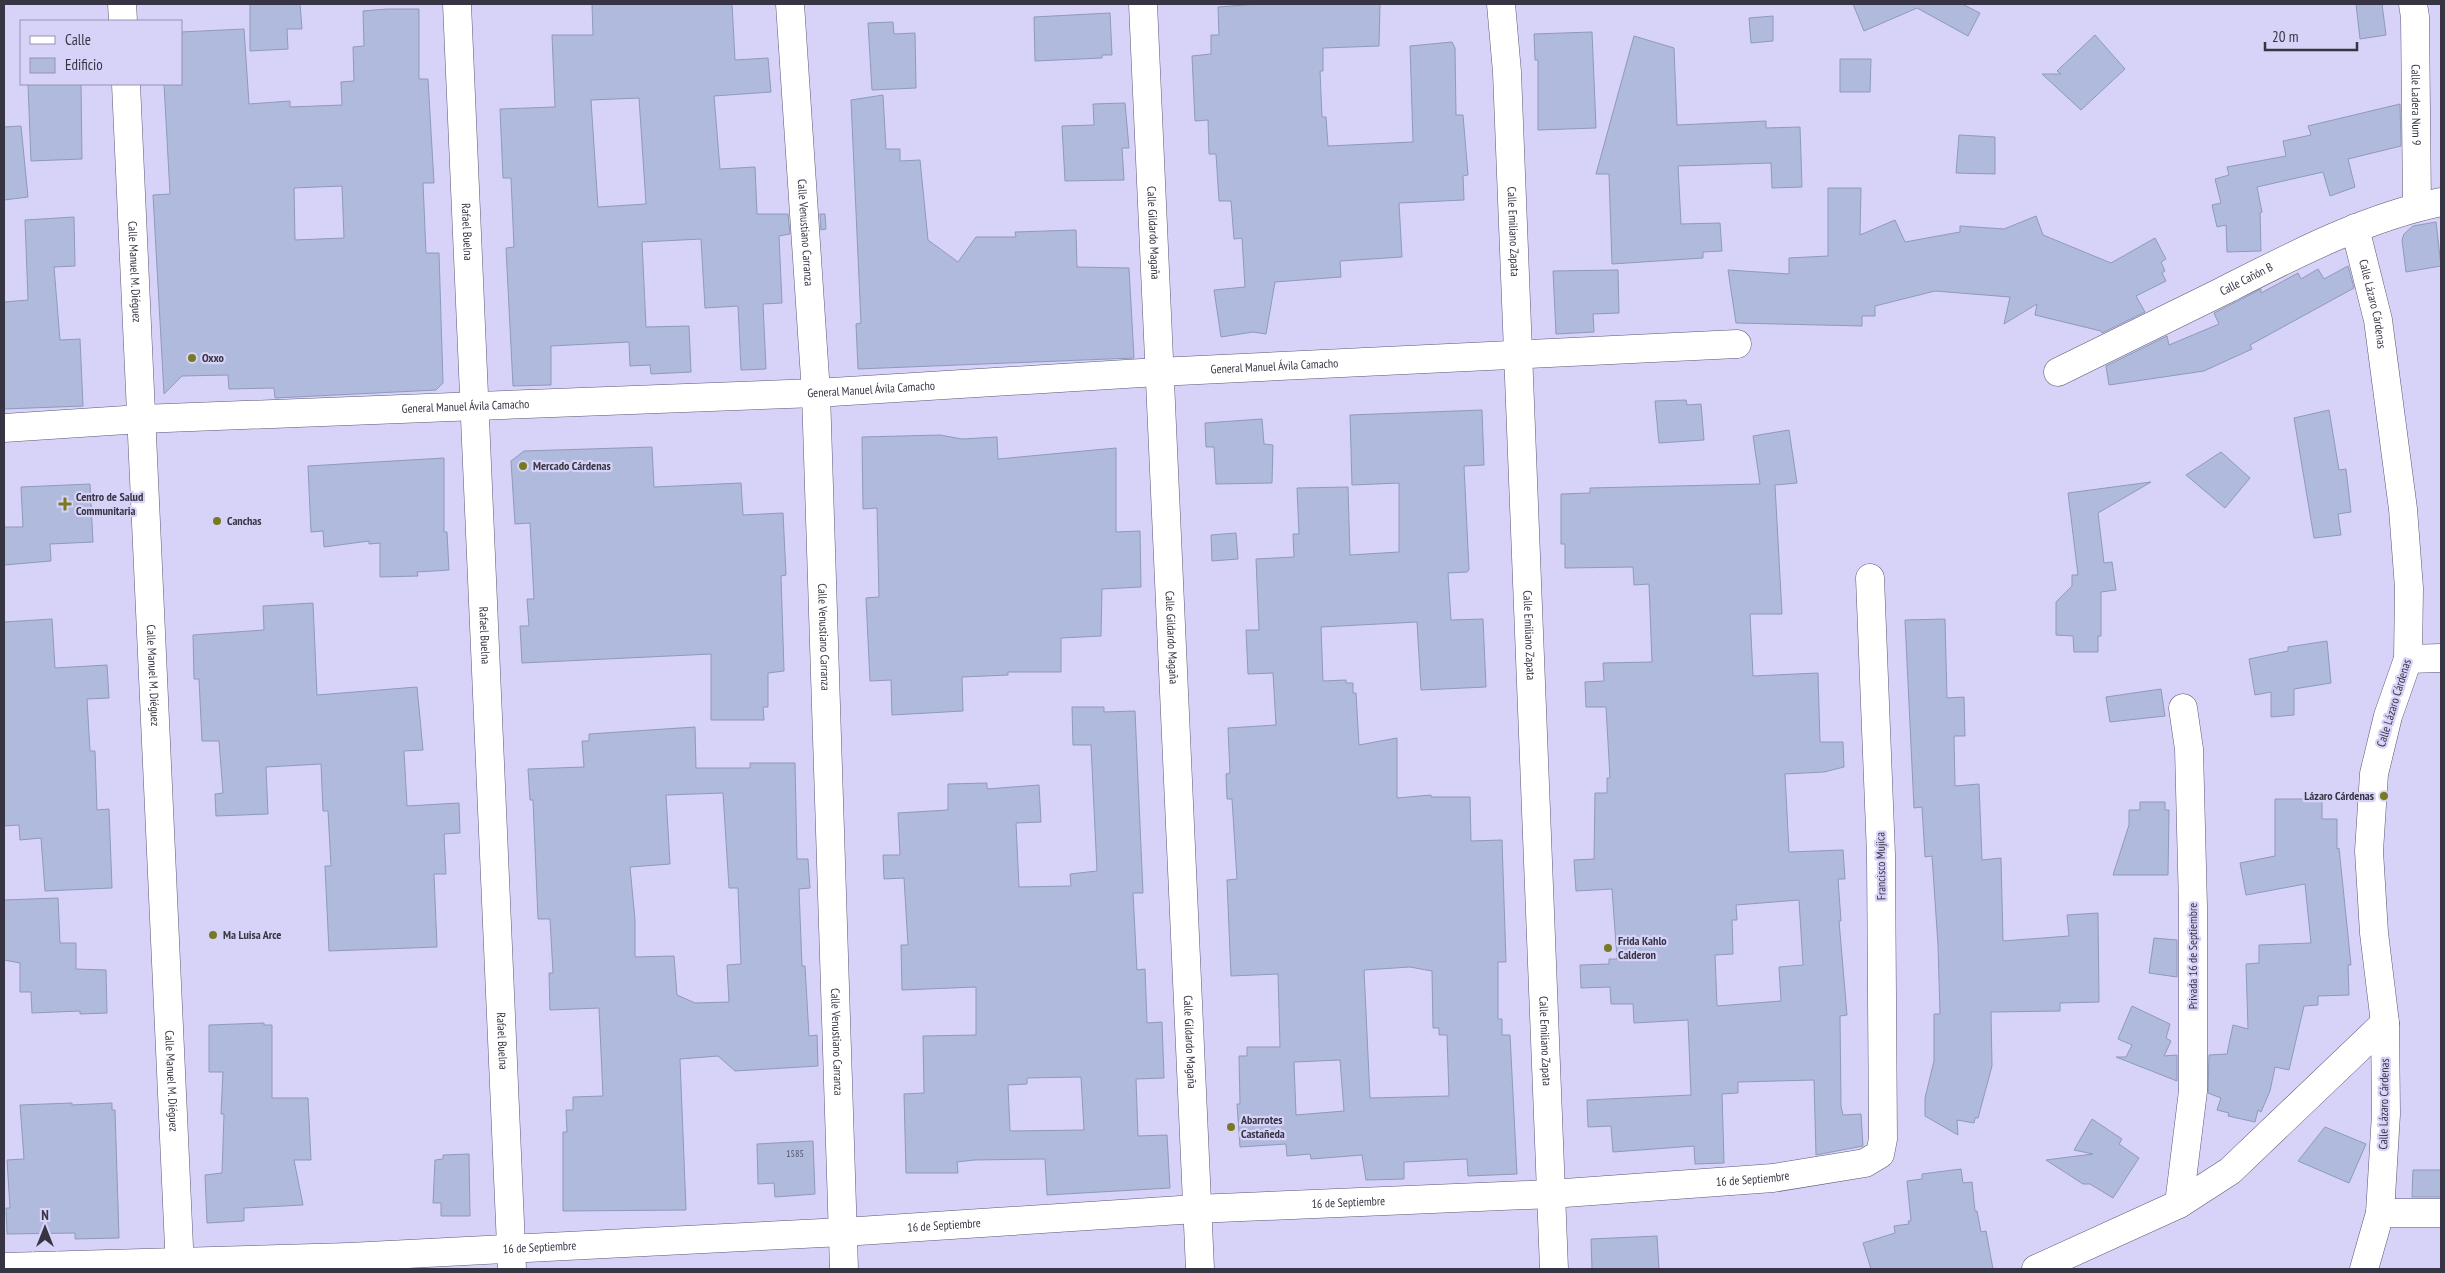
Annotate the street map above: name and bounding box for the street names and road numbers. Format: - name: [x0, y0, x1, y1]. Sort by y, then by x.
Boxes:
- street label: Calle Ladera Num 9: [2408, 64, 2424, 145]
- street label: Calle Venustiano Carranza: [795, 178, 817, 287]
- street label: Calle Gildardo Magaña: [1144, 186, 1163, 280]
- street label: Calle Emiliano Zapata: [1505, 186, 1523, 277]
- street label: Rafael Buelna: [459, 203, 476, 261]
- street label: Calle Manuel M. Diéguez: [125, 221, 145, 323]
- street label: Calle Lázaro Cárdenas: [2356, 258, 2390, 349]
- street label: Calle Cañón B: [2217, 259, 2275, 298]
- street label: General Manuel Ávila Camacho: [1210, 355, 1339, 376]
- street label: General Manuel Ávila Camacho: [807, 378, 935, 400]
- street label: General Manuel Ávila Camacho: [401, 396, 530, 416]
- street label: Calle Venustiano Carranza: [815, 583, 834, 691]
- street label: Calle Gildardo Magaña: [1162, 590, 1182, 685]
- street label: Calle Emiliano Zapata: [1520, 590, 1539, 681]
- street label: Rafael Buelna: [476, 606, 494, 665]
- street label: Calle Manuel M. Diéguez: [144, 624, 163, 726]
- street label: Calle Lázaro Cárdenas: [2373, 657, 2414, 749]
- street label: Francisco Mujica: [1872, 832, 1889, 900]
- street label: Privada 16 de Septiembre: [2185, 903, 2200, 1009]
- street label: Calle Venustiano Carranza: [828, 988, 846, 1096]
- street label: Calle Gildardo Magaña: [1181, 995, 1200, 1089]
- street label: Calle Emiliano Zapata: [1536, 996, 1555, 1086]
- street label: Rafael Buelna: [494, 1012, 511, 1070]
- street label: Calle Manuel M. Diéguez: [162, 1030, 182, 1132]
- street label: Calle Lázaro Cárdenas: [2375, 1058, 2392, 1150]
- street label: 16 de Septiembre: [1715, 1167, 1790, 1189]
- street label: 16 de Septiembre: [1311, 1193, 1385, 1211]
- street label: 16 de Septiembre: [907, 1215, 981, 1235]
- street label: 16 de Septiembre: [502, 1238, 577, 1256]

